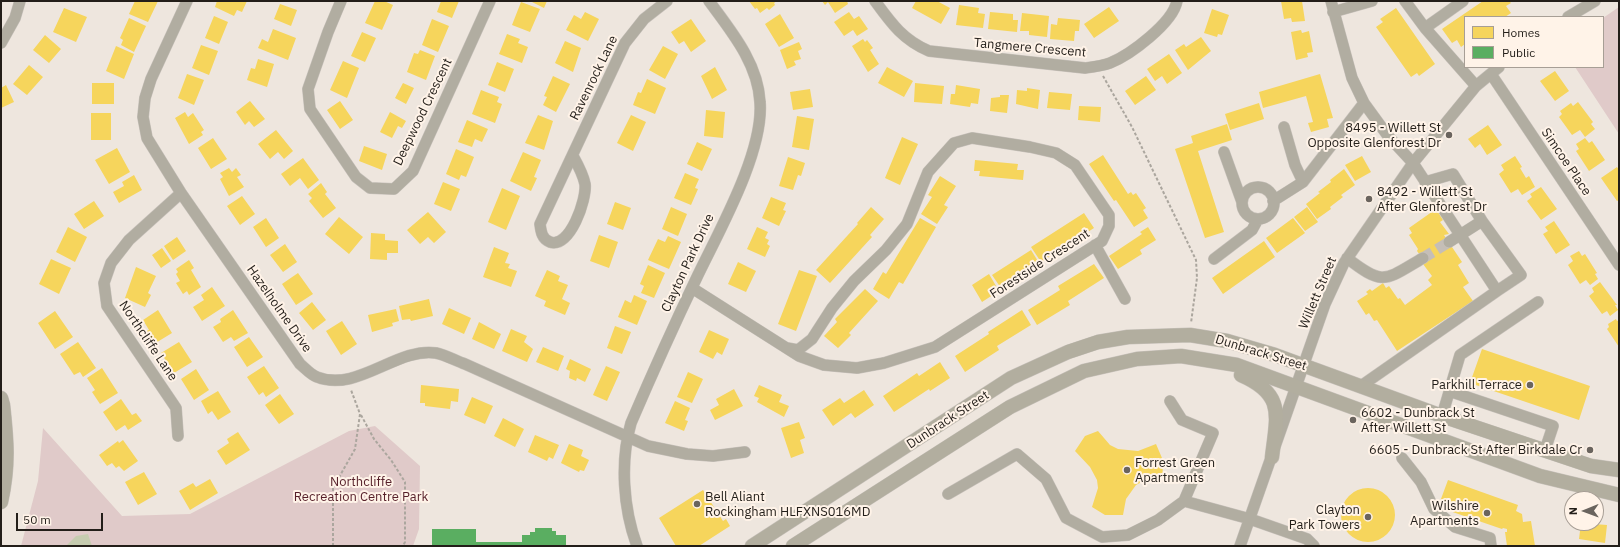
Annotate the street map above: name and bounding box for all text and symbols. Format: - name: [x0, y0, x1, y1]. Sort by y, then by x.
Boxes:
- legend: [1464, 16, 1604, 68]
- text: Homes: [1502, 25, 1540, 40]
- street label: Ravenrock Lane: [567, 33, 621, 123]
- street label: Tangmere Crescent: [973, 35, 1087, 61]
- text: Public: [1502, 45, 1535, 60]
- street label: Deepwood Crescent: [390, 56, 456, 168]
- place label: 8495 - Willett St Opposite Glenforest Dr: [1307, 120, 1441, 151]
- street label: Simcoe Place: [1538, 125, 1594, 199]
- marker: 8495 - Willett St Opposite Glenforest Dr: [1444, 130, 1454, 140]
- place label: 8492 - Willett St After Glenforest Dr: [1377, 184, 1487, 215]
- marker: 8492 - Willett St After Glenforest Dr: [1364, 194, 1374, 204]
- street label: Clayton Park Drive: [658, 211, 718, 315]
- street label: Forestside Crescent: [987, 226, 1093, 302]
- street label: Willett Street: [1296, 255, 1340, 331]
- street label: Hazelholme Drive: [243, 262, 315, 356]
- street label: Northcliffe Lane: [116, 298, 180, 384]
- street label: Dunbrack Street: [1213, 332, 1309, 374]
- place label: Parkhill Terrace: [1431, 377, 1522, 393]
- marker: Parkhill Terrace: [1525, 380, 1535, 390]
- street label: Dunbrack Street: [904, 388, 992, 452]
- place label: 6602 - Dunbrack St After Willett St: [1361, 405, 1475, 436]
- marker: 6602 - Dunbrack St After Willett St: [1348, 415, 1358, 425]
- place label: 6605 - Dunbrack St After Birkdale Cr: [1369, 442, 1582, 458]
- marker: 6605 - Dunbrack St After Birkdale Cr: [1585, 445, 1595, 455]
- place label: Forrest Green Apartments: [1135, 455, 1215, 486]
- marker: Forrest Green Apartments: [1122, 465, 1132, 475]
- park label: Northcliffe Recreation Centre Park: [294, 474, 428, 505]
- place label: Bell Aliant Rockingham HLFXNS016MD: [705, 489, 870, 520]
- north arrow: [1564, 491, 1604, 531]
- place label: Wilshire Apartments: [1410, 498, 1479, 529]
- marker: Bell Aliant Rockingham HLFXNS016MD: [692, 499, 702, 509]
- place label: Clayton Park Towers: [1289, 502, 1360, 533]
- scale bar: [18, 505, 105, 531]
- text: N: [1566, 507, 1580, 515]
- marker: Wilshire Apartments: [1482, 508, 1492, 518]
- text: 50 m: [23, 512, 51, 527]
- marker: Clayton Park Towers: [1363, 512, 1373, 522]

